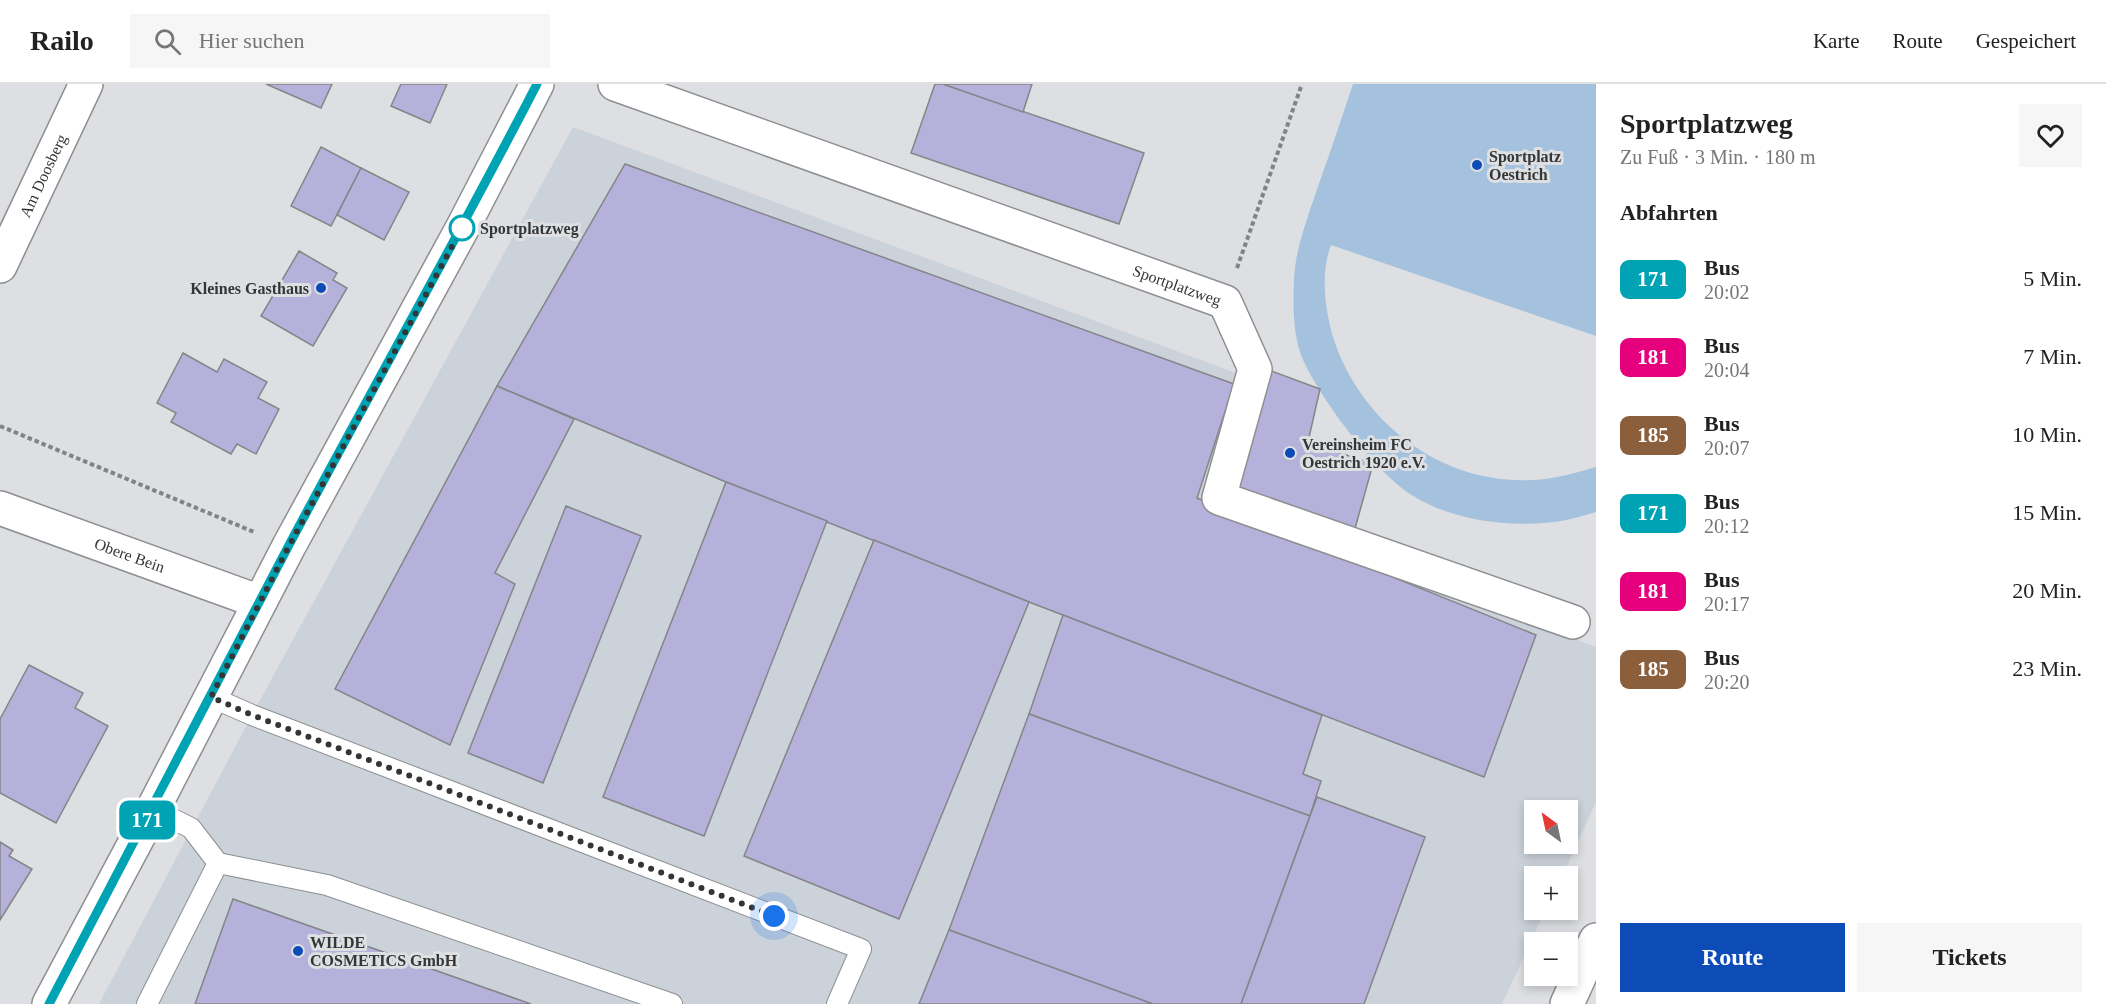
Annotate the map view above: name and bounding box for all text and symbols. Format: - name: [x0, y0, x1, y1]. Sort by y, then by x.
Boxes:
- search box: [130, 14, 550, 68]
- text: Railo: [30, 25, 94, 56]
- icon: search: [151, 25, 184, 58]
- text: Hier suchen: [199, 28, 304, 53]
- text: Karte: [1813, 29, 1860, 53]
- text: Route: [1893, 29, 1943, 53]
- text: Gespeichert: [1976, 29, 2076, 53]
- button: heart: [2019, 104, 2082, 167]
- text: Sportplatzweg: [1620, 108, 1793, 139]
- street label: Am Doosberg: [16, 131, 71, 220]
- text: Zu Fuß · 3 Min. · 180 m: [1620, 146, 1816, 168]
- place label: Sportplatz Oestrich: [1489, 148, 1561, 183]
- marker: Sportplatz Oestrich: [1470, 158, 1484, 172]
- text: Abfahrten: [1620, 200, 1718, 225]
- marker: Sportplatzweg: [449, 215, 475, 241]
- place label: Sportplatzweg: [480, 220, 579, 238]
- text: Bus: [1704, 255, 1739, 280]
- street label: Sportplatzweg: [1131, 262, 1223, 310]
- text: 5 Min.: [2023, 266, 2082, 291]
- text: 171: [1637, 267, 1669, 291]
- place label: Kleines Gasthaus: [190, 280, 309, 297]
- marker: Kleines Gasthaus: [314, 281, 328, 295]
- text: 20:02: [1704, 281, 1750, 303]
- text: Bus: [1704, 333, 1739, 358]
- text: 7 Min.: [2023, 344, 2082, 369]
- text: 181: [1637, 345, 1669, 369]
- text: 20:04: [1704, 359, 1750, 381]
- text: Bus: [1704, 411, 1739, 436]
- text: 10 Min.: [2012, 422, 2082, 447]
- text: 185: [1637, 423, 1669, 447]
- place label: Vereinsheim FC Oestrich 1920 e.V.: [1302, 436, 1425, 471]
- text: 20:07: [1704, 437, 1750, 459]
- marker: Vereinsheim FC Oestrich 1920 e.V.: [1283, 446, 1297, 460]
- text: Bus: [1704, 489, 1739, 514]
- text: 15 Min.: [2012, 500, 2082, 525]
- text: 171: [1637, 501, 1669, 525]
- text: 20:12: [1704, 515, 1750, 537]
- street label: Obere Bein: [92, 535, 167, 576]
- text: Bus: [1704, 567, 1739, 592]
- text: 20 Min.: [2012, 578, 2082, 603]
- text: 181: [1637, 579, 1669, 603]
- text: 20:17: [1704, 593, 1750, 615]
- text: Bus: [1704, 645, 1739, 670]
- text: 23 Min.: [2012, 656, 2082, 681]
- text: 185: [1637, 657, 1669, 681]
- text: 20:20: [1704, 671, 1750, 693]
- line badge: 171: [112, 800, 182, 840]
- north arrow: [1524, 800, 1578, 854]
- map controls: [1524, 800, 1578, 986]
- text: 171: [131, 808, 163, 832]
- button: +: [1524, 866, 1578, 920]
- your location: [759, 901, 789, 931]
- button: Route: [1620, 923, 1845, 992]
- button: Tickets: [1857, 923, 2082, 992]
- button: −: [1524, 932, 1578, 986]
- place label: WILDE COSMETICS GmbH: [310, 934, 458, 969]
- marker: WILDE COSMETICS GmbH: [291, 944, 305, 958]

